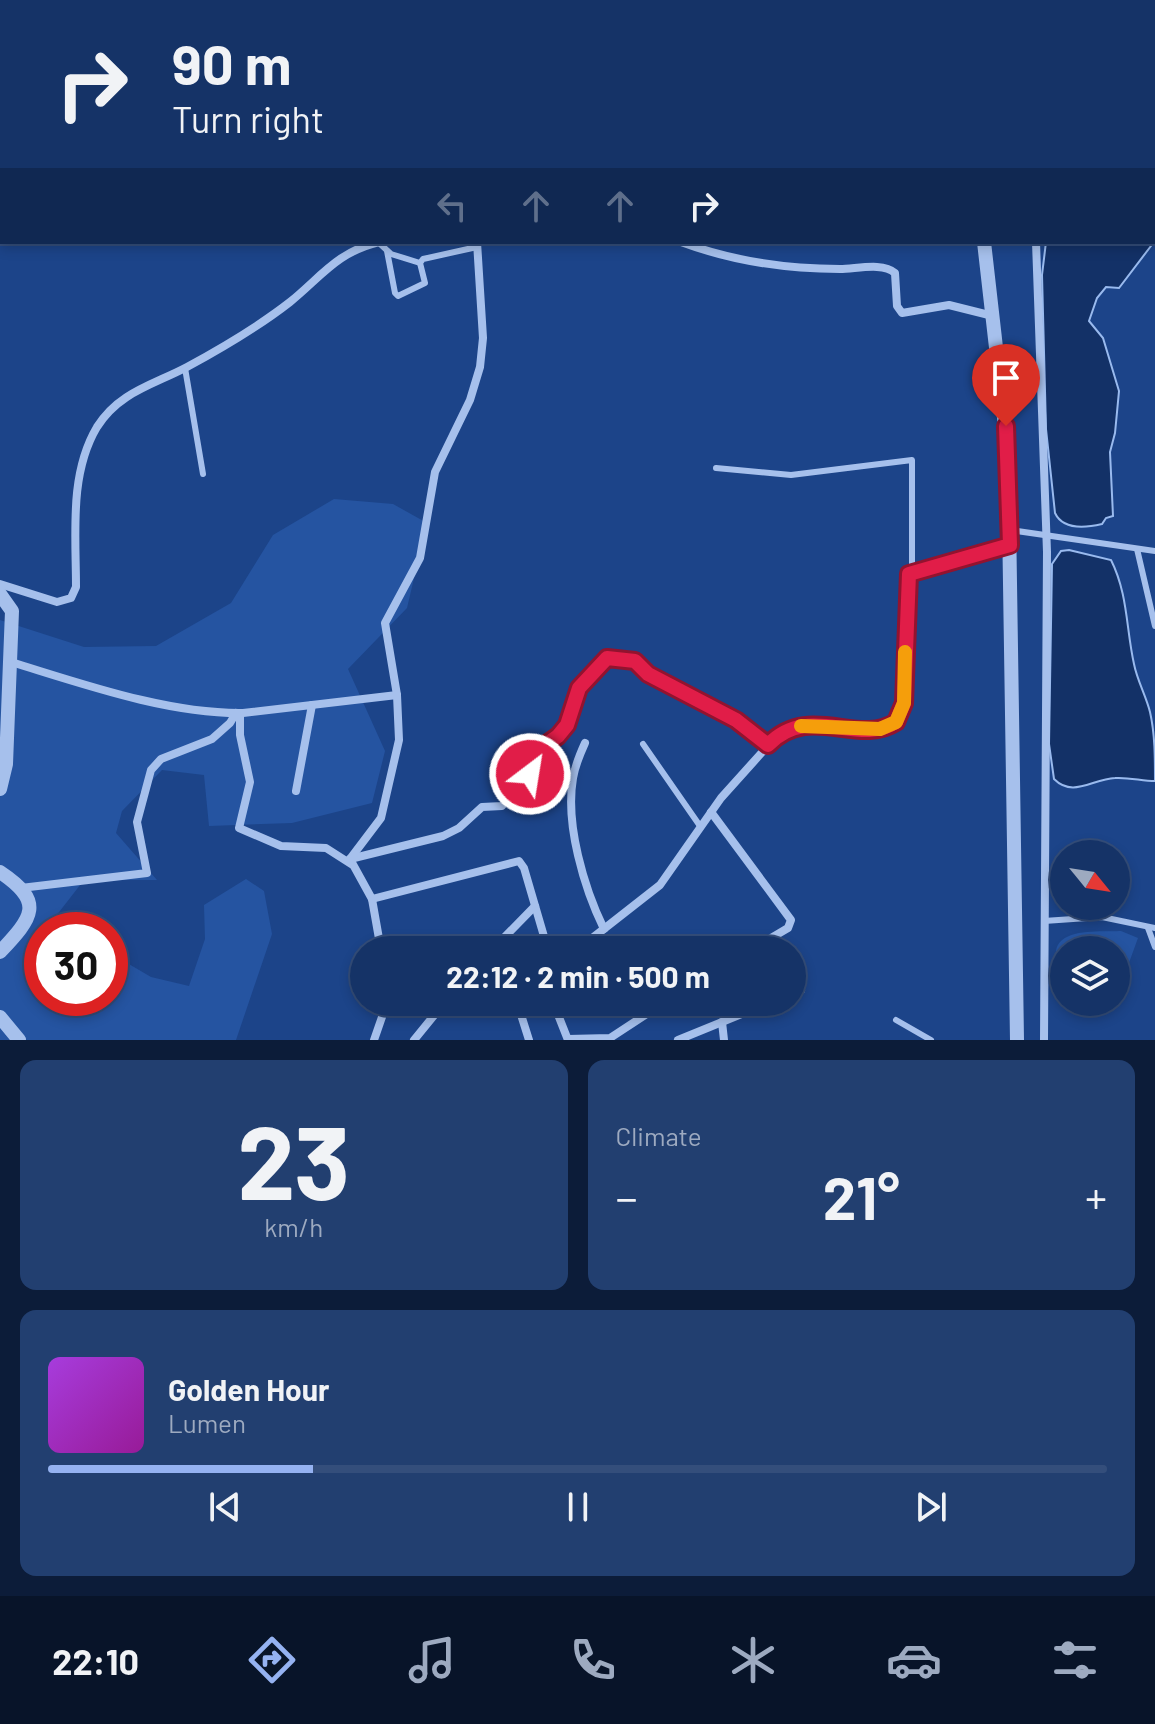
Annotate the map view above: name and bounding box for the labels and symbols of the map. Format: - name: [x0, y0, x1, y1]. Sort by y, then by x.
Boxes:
- pin: [972, 344, 1040, 426]
- position arrow: [488, 732, 572, 816]
- north arrow: [1050, 840, 1130, 920]
- speed limit sign: 30: [24, 912, 128, 1016]

